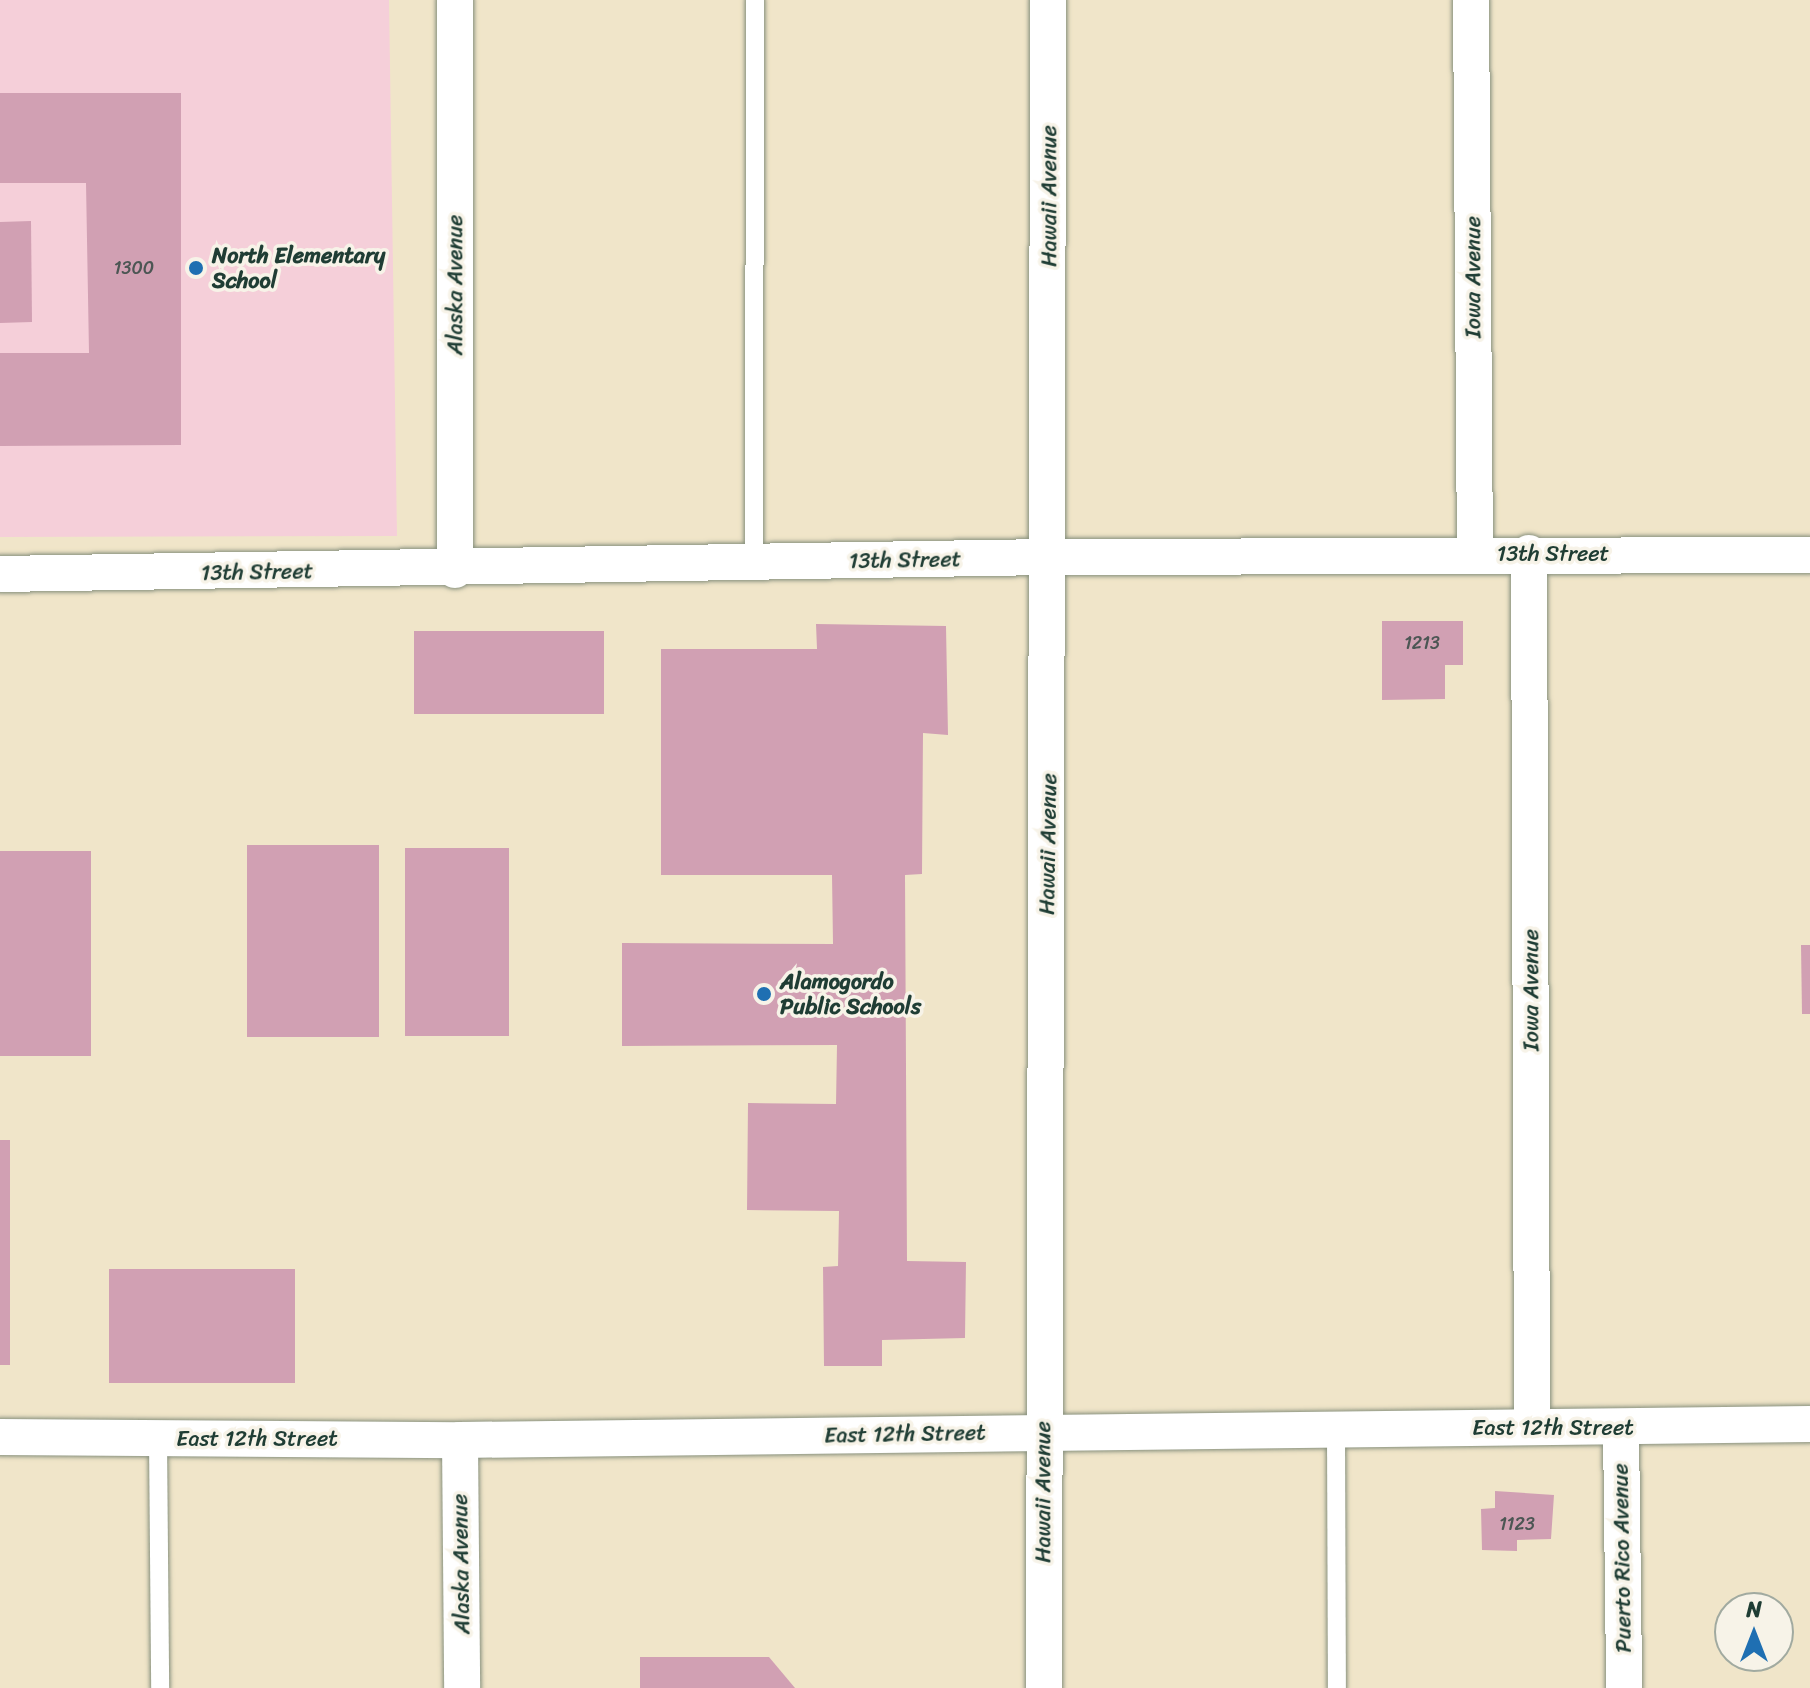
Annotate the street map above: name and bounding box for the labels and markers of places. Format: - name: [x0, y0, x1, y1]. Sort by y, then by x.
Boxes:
- place label: North Elementary School: [212, 242, 385, 294]
- marker: North Elementary School: [187, 259, 205, 277]
- place label: Alamogordo Public Schools: [780, 968, 921, 1020]
- marker: Alamogordo Public Schools: [755, 985, 773, 1003]

